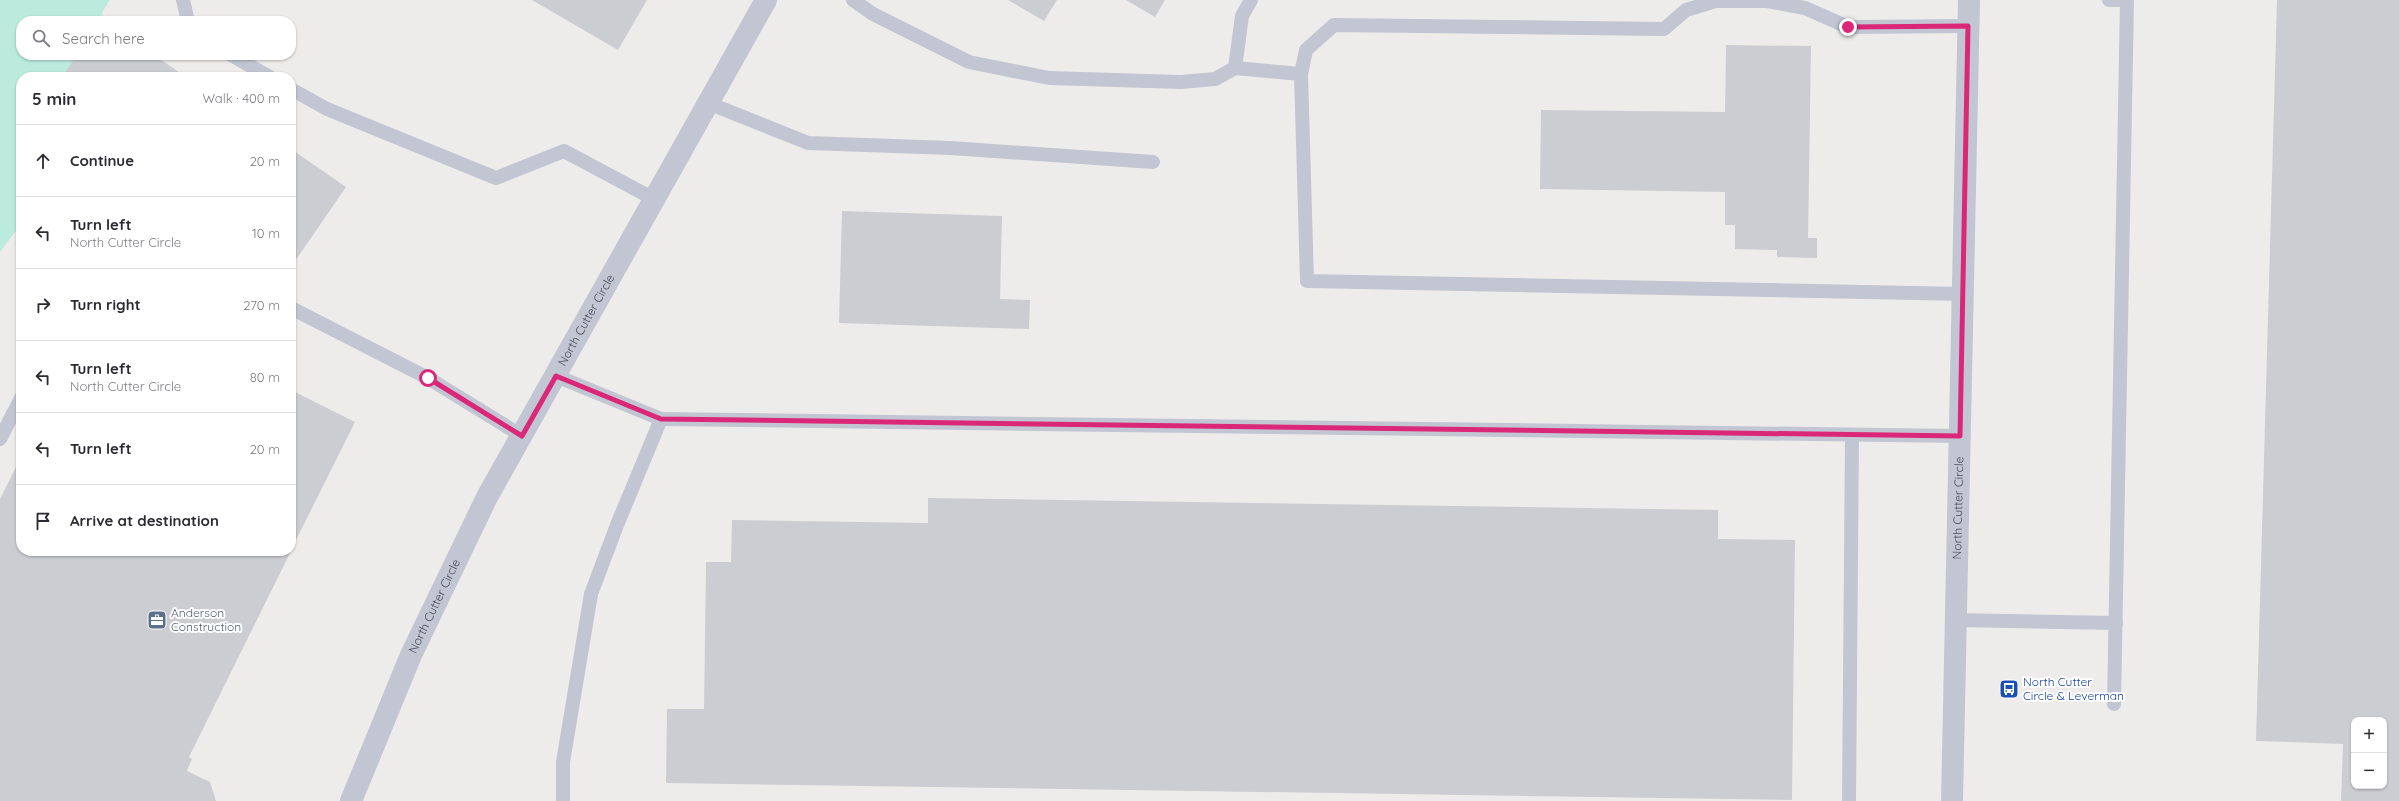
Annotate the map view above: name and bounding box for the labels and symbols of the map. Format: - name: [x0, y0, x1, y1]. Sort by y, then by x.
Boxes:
- route end: [1839, 18, 1857, 36]
- street label: North Cutter Circle: [554, 271, 618, 368]
- route start: [419, 369, 437, 387]
- street label: North Cutter Circle: [1949, 456, 1966, 560]
- street label: North Cutter Circle: [405, 556, 463, 656]
- place label: Anderson Construction: [171, 605, 241, 634]
- office icon: Anderson Construction: [146, 609, 168, 631]
- place label: North Cutter Circle & Leverman: [2023, 674, 2124, 703]
- bus stop icon: North Cutter Circle & Leverman: [1998, 678, 2020, 700]

